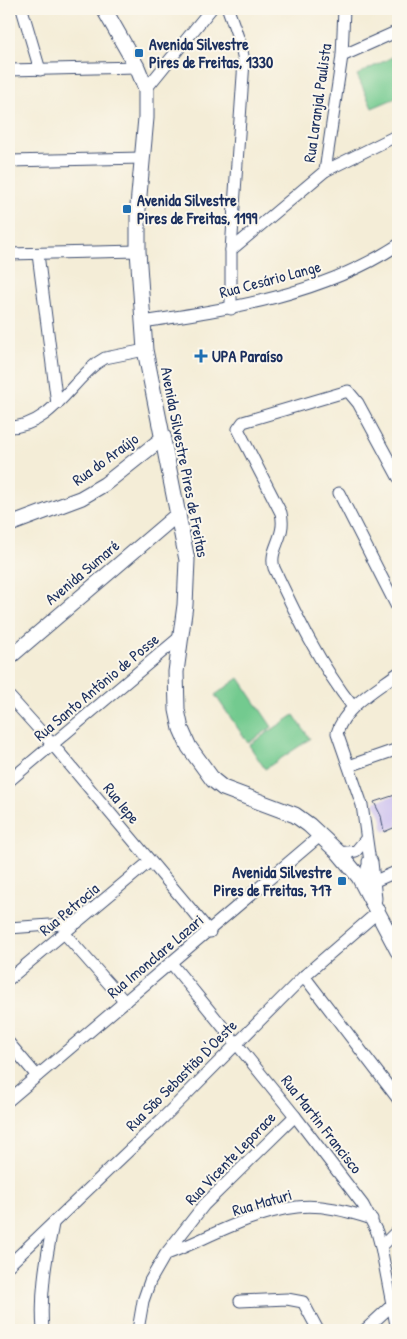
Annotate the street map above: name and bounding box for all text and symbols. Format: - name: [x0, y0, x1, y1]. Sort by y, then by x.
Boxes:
- place label: Avenida Silvestre Pires de Freitas, 1330: [149, 33, 273, 73]
- street label: Rua Laranjal Paulista: [298, 42, 336, 164]
- marker: Avenida Silvestre Pires de Freitas, 1330: [133, 47, 145, 59]
- place label: Avenida Silvestre Pires de Freitas, 1199: [137, 189, 257, 229]
- marker: Avenida Silvestre Pires de Freitas, 1199: [121, 203, 133, 215]
- street label: Rua Cesário Lange: [217, 255, 324, 303]
- place label: UPA Paraíso: [212, 345, 283, 367]
- marker: UPA Paraíso: [194, 349, 208, 363]
- street label: Avenida Silvestre Pires de Freitas: [156, 365, 214, 559]
- street label: Rua do Araújo: [67, 427, 143, 490]
- street label: Avenida Sumaré: [40, 534, 124, 610]
- street label: Rua Santo Antônio de Posse: [29, 628, 164, 746]
- street label: Rua Iepe: [99, 778, 146, 829]
- place label: Avenida Silvestre Pires de Freitas, 717: [213, 861, 333, 901]
- marker: Avenida Silvestre Pires de Freitas, 717: [336, 875, 348, 887]
- street label: Rua Petrocia: [34, 877, 104, 941]
- street label: Rua Imonclare Lazari: [102, 909, 208, 1003]
- street label: Rua São Sebastião D'Oeste: [121, 1014, 242, 1135]
- street label: Rua Martin Francisco: [276, 1070, 368, 1178]
- street label: Rua Vicente Leporace: [180, 1106, 281, 1210]
- street label: Rua Maturi: [230, 1183, 294, 1221]

